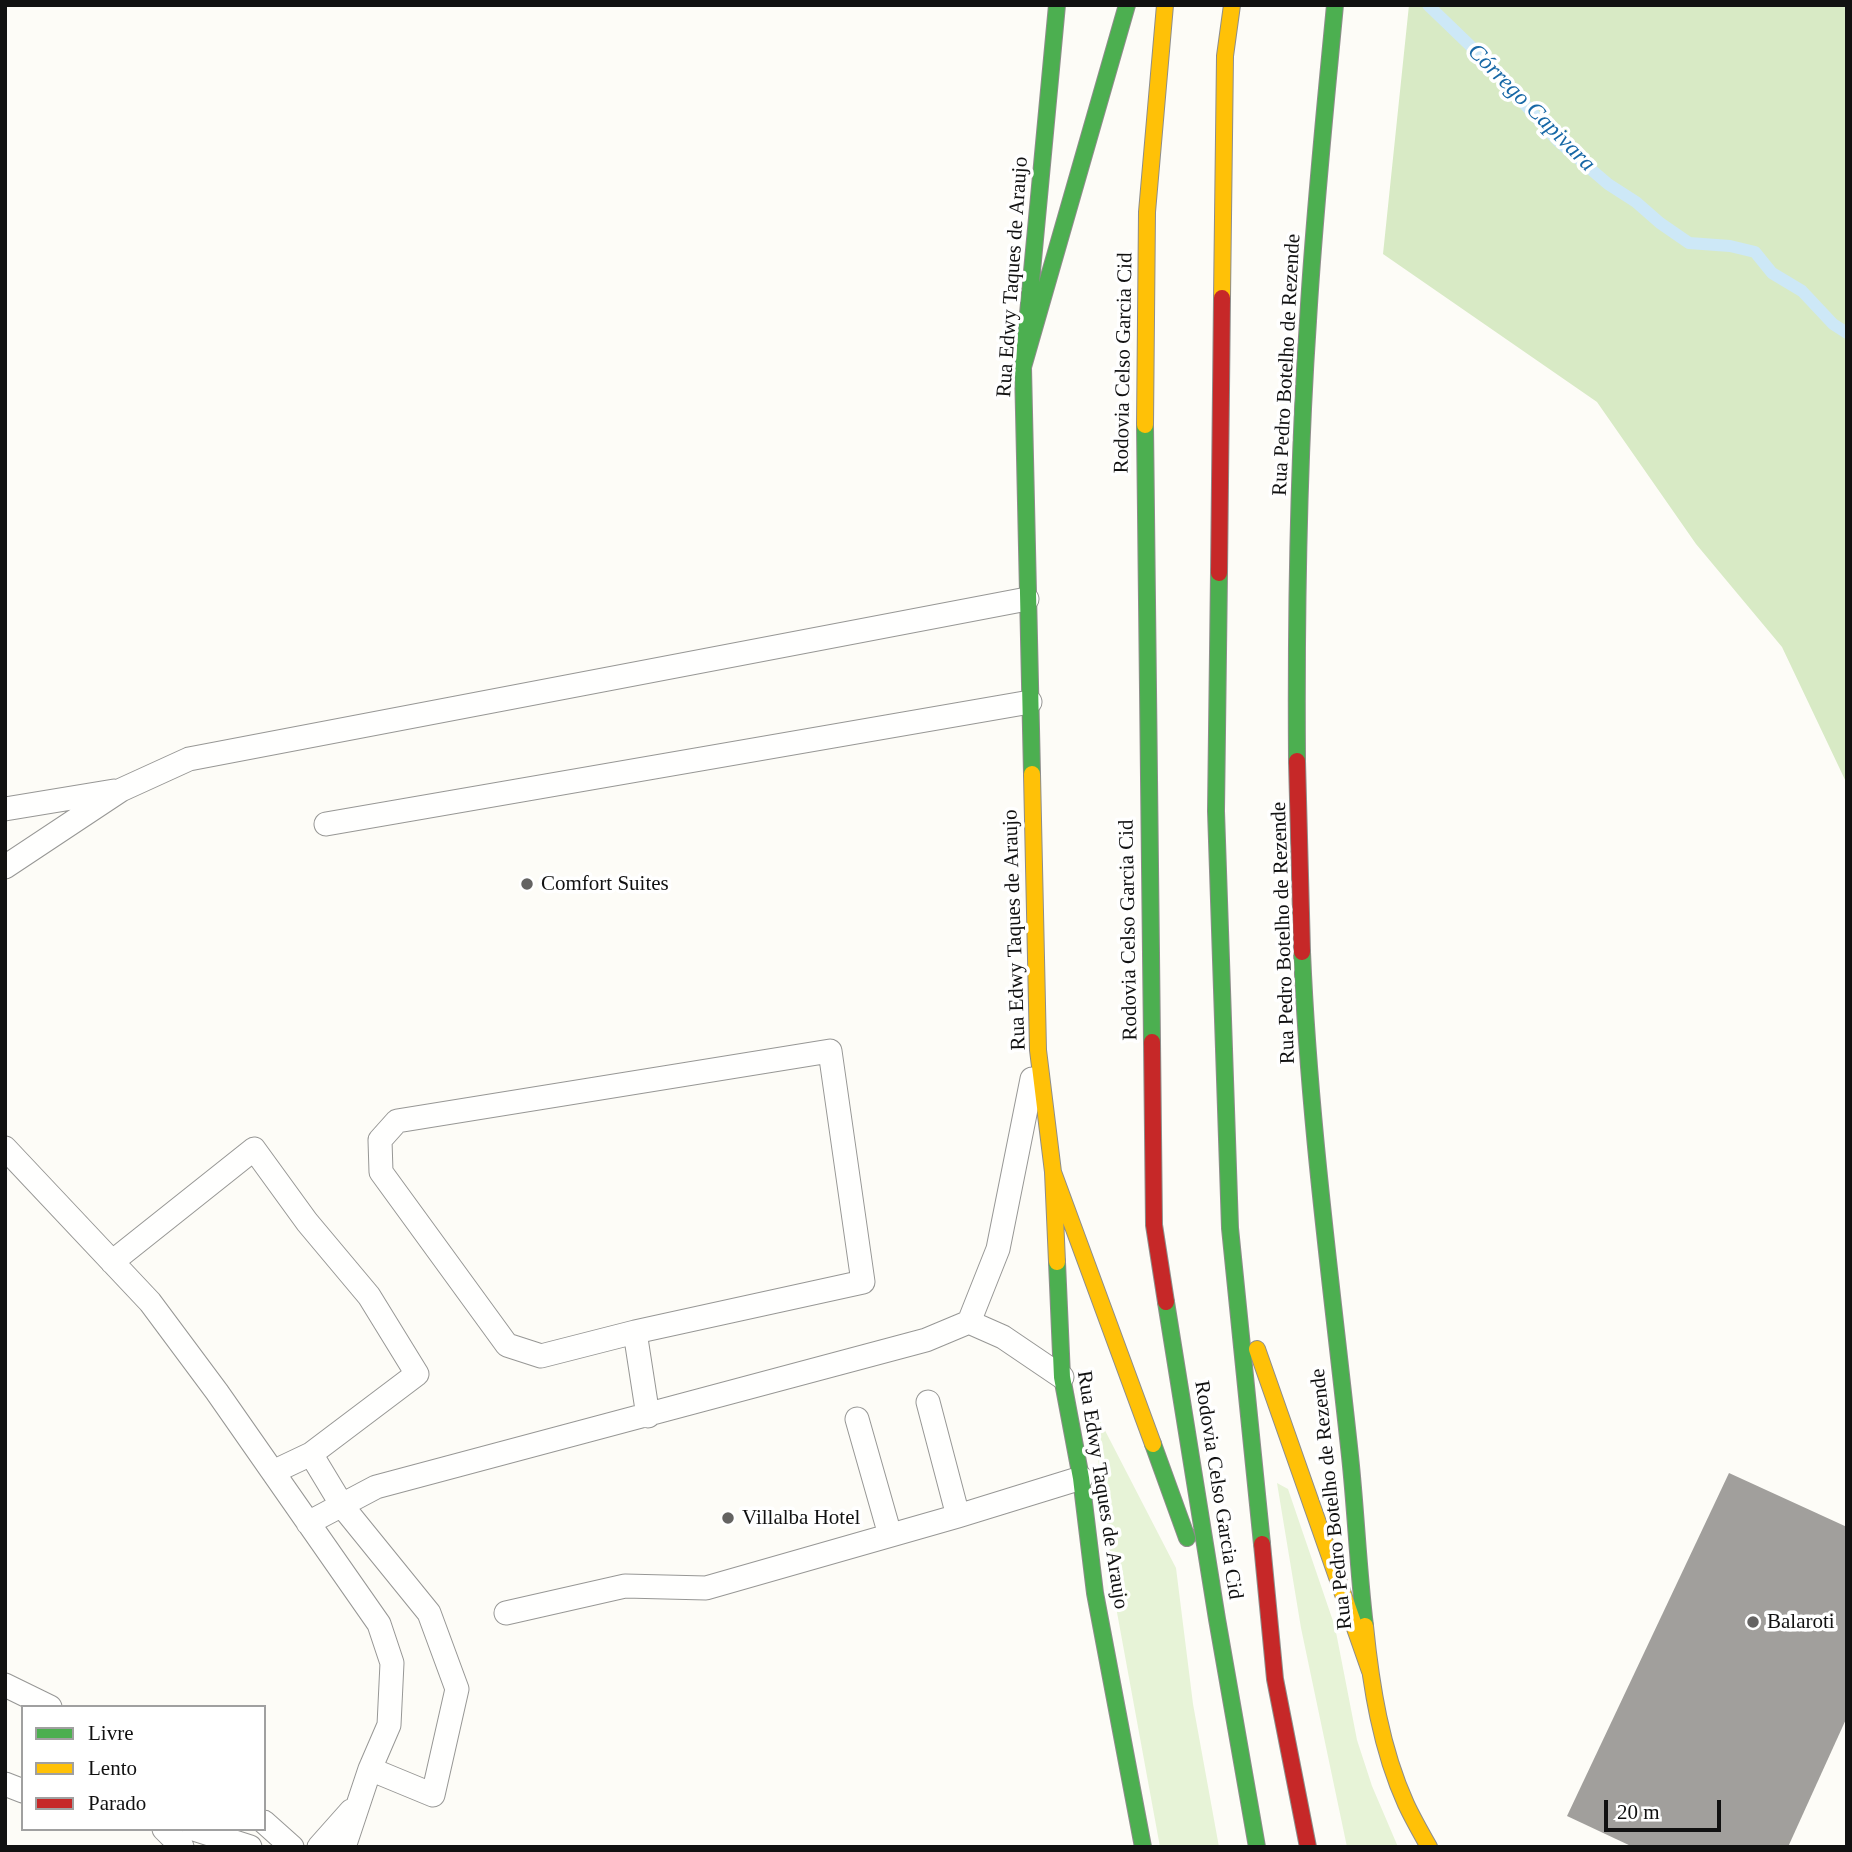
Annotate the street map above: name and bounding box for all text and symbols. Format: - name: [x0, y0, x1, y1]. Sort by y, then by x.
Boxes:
- water label: Córrego Capivara: [1461, 38, 1601, 178]
- street label: Rua Edwy Taques de Araujo: [992, 156, 1034, 398]
- street label: Rua Pedro Botelho de Rezende: [1268, 233, 1306, 497]
- street label: Rodovia Celso Garcia Cid: [1109, 252, 1139, 474]
- street label: Rua Pedro Botelho de Rezende: [1267, 801, 1301, 1065]
- street label: Rua Edwy Taques de Araujo: [998, 809, 1032, 1051]
- street label: Rodovia Celso Garcia Cid: [1114, 819, 1144, 1041]
- place label: Comfort Suites: [541, 871, 669, 897]
- marker: Comfort Suites: [519, 876, 535, 892]
- street label: Rua Pedro Botelho de Rezende: [1306, 1367, 1358, 1631]
- street label: Rua Edwy Taques de Araujo: [1071, 1369, 1133, 1611]
- street label: Rodovia Celso Garcia Cid: [1188, 1379, 1248, 1601]
- place label: Villalba Hotel: [742, 1505, 860, 1531]
- marker: Villalba Hotel: [720, 1510, 736, 1526]
- place label: Balaroti: [1767, 1609, 1835, 1635]
- marker: Balaroti: [1745, 1614, 1761, 1630]
- legend: [21, 1705, 266, 1831]
- text: Livre: [88, 1721, 133, 1745]
- text: Lento: [88, 1756, 137, 1780]
- scale bar: [1607, 1786, 1724, 1830]
- text: Parado: [88, 1791, 146, 1815]
- text: 20 m: [1617, 1800, 1660, 1824]

